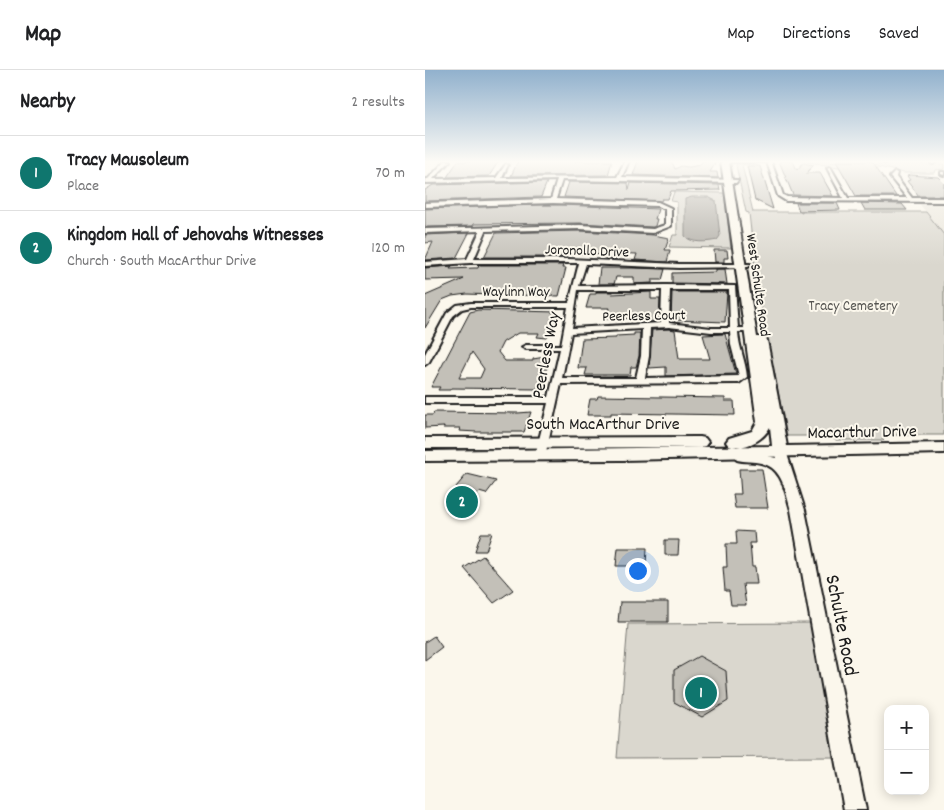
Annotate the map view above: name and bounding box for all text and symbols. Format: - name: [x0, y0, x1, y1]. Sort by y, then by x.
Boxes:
- text: Map: [25, 18, 61, 52]
- text: Map: [727, 22, 754, 47]
- text: Directions: [782, 22, 851, 47]
- text: Saved: [879, 22, 919, 47]
- text: Nearby: [20, 88, 75, 118]
- text: 2 results: [351, 91, 405, 114]
- text: Tracy Mausoleum: [67, 148, 189, 175]
- text: 1: [34, 162, 38, 185]
- text: 70 m: [375, 162, 405, 185]
- text: Place: [67, 175, 99, 198]
- text: Kingdom Hall of Jehovahs Witnesses: [67, 223, 324, 250]
- street label: West Schulte Road: [739, 232, 775, 338]
- text: 2: [33, 237, 40, 260]
- text: 120 m: [371, 237, 405, 260]
- street label: Joronollo Drive: [545, 240, 630, 264]
- text: Church · South MacArthur Drive: [67, 250, 256, 273]
- street label: Waylinn Way: [482, 282, 550, 304]
- park label: Tracy Cemetery: [809, 296, 898, 318]
- street label: Peerless Court: [602, 305, 686, 329]
- street label: Peerless Way: [527, 309, 568, 401]
- street label: South MacArthur Drive: [526, 413, 680, 438]
- street label: Macarthur Drive: [807, 420, 917, 447]
- pin: 2: [446, 483, 478, 521]
- your location: [625, 558, 651, 584]
- street label: Schulte Road: [816, 572, 865, 679]
- pin: 1: [685, 674, 717, 712]
- map controls: [884, 705, 929, 795]
- button: +: [884, 705, 929, 750]
- button: −: [884, 750, 929, 795]

